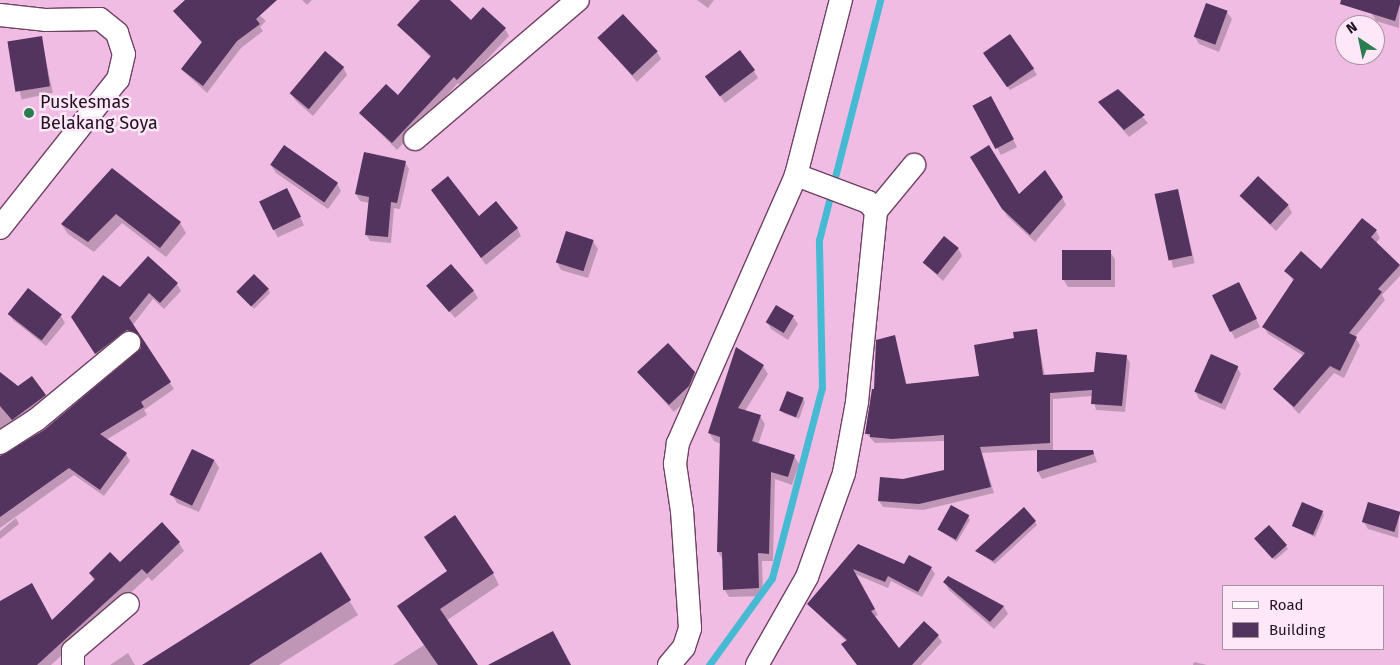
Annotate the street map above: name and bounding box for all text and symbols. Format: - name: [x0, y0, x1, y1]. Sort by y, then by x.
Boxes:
- north arrow: [1335, 15, 1385, 65]
- text: N: [1343, 18, 1360, 38]
- place label: Puskesmas Belakang Soya: [40, 92, 158, 134]
- marker: Puskesmas Belakang Soya: [22, 106, 36, 120]
- legend: [1222, 585, 1385, 650]
- text: Road: [1269, 596, 1304, 614]
- text: Building: [1269, 621, 1325, 639]

